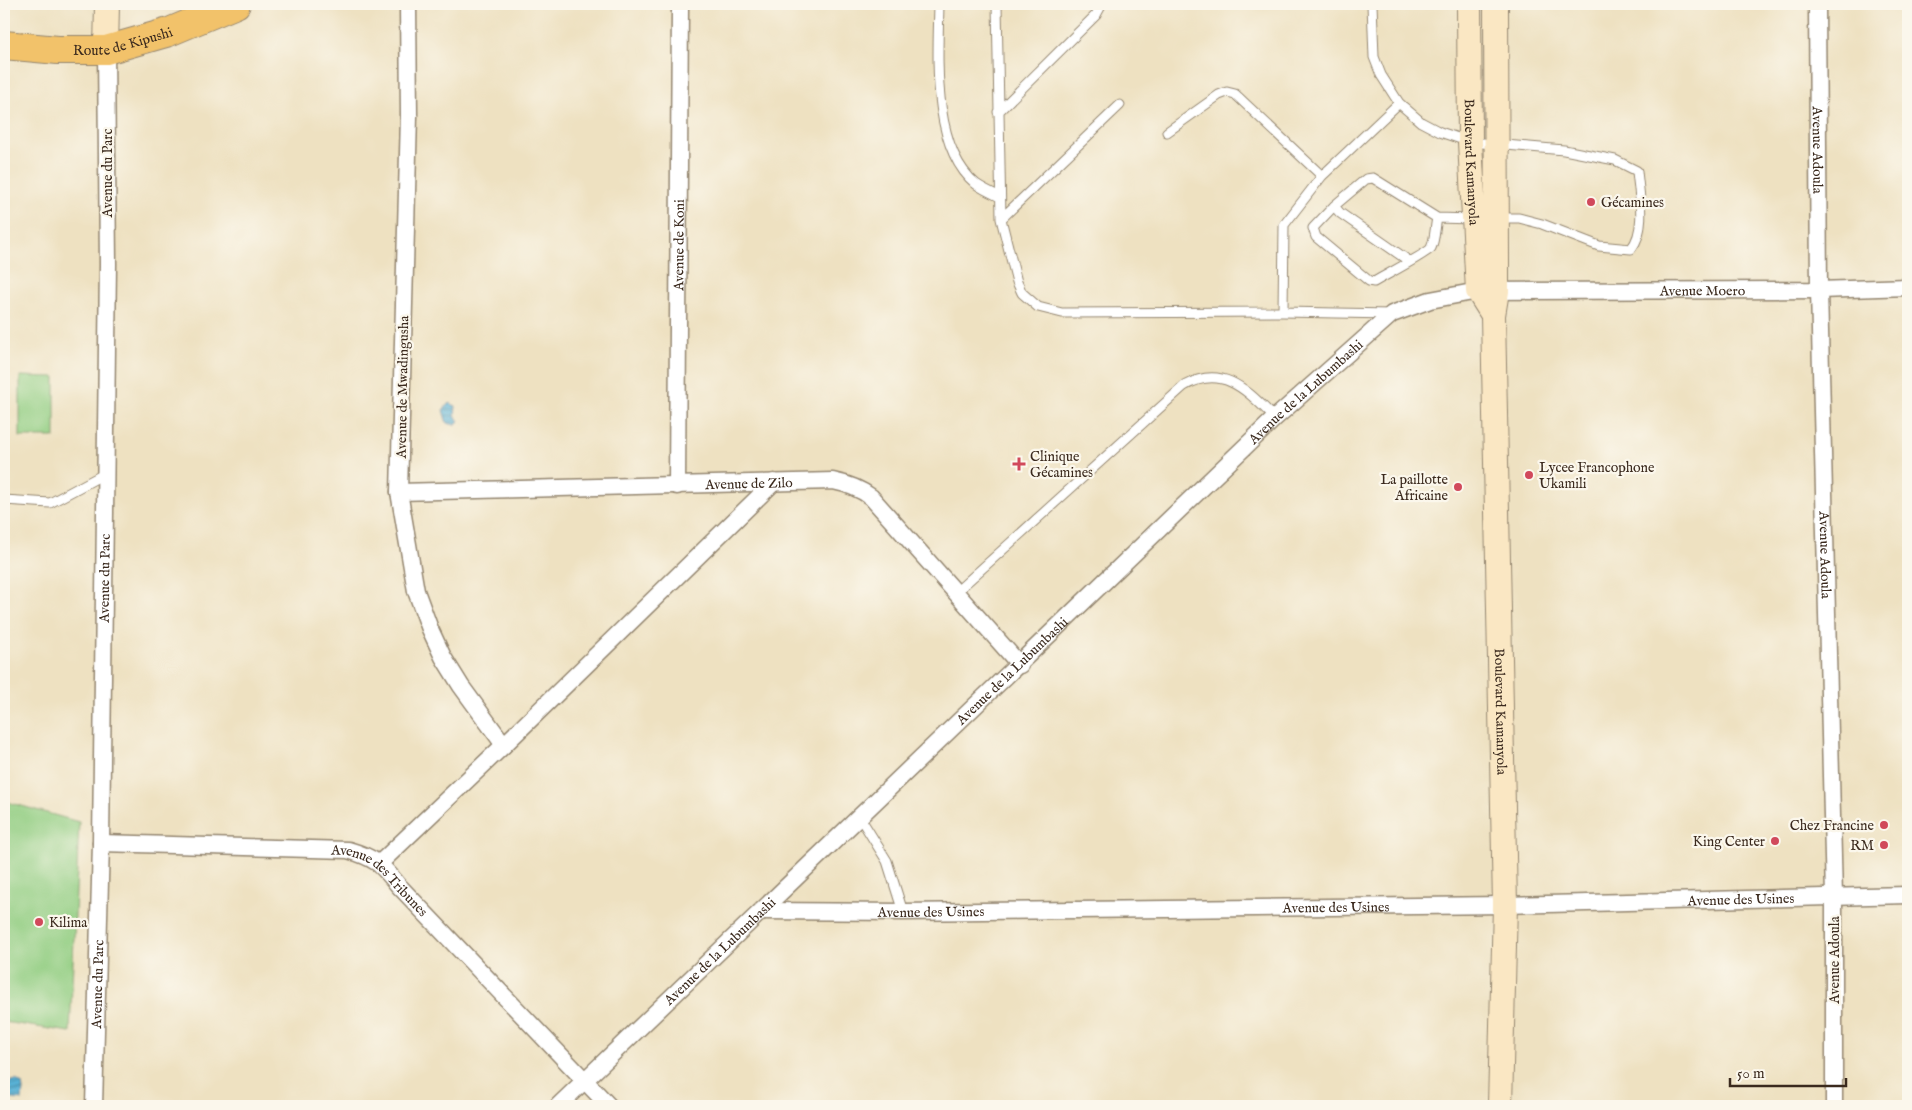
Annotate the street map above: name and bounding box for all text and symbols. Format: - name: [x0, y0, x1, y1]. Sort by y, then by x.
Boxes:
- street label: Route de Kipushi: [73, 23, 176, 60]
- street label: Boulevard Kamanyola: [1460, 99, 1483, 227]
- street label: Avenue Adoula: [1808, 105, 1826, 195]
- street label: Avenue du Parc: [99, 129, 117, 218]
- place label: Gécamines: [1601, 194, 1664, 212]
- marker: Gécamines: [1585, 196, 1597, 208]
- street label: Avenue de Koni: [670, 199, 689, 292]
- street label: Avenue Moero: [1659, 282, 1746, 300]
- street label: Avenue de Mwadingusha: [393, 315, 413, 460]
- street label: Avenue de la Lubumbashi: [1244, 336, 1367, 449]
- place label: Clinique Gécamines: [1030, 448, 1093, 482]
- marker: Clinique Gécamines: [1012, 457, 1026, 471]
- place label: Lycee Francophone Ukamili: [1539, 459, 1655, 493]
- marker: Lycee Francophone Ukamili: [1523, 469, 1535, 481]
- place label: La paillotte Africaine: [1380, 471, 1449, 505]
- street label: Avenue de Zilo: [704, 474, 793, 494]
- marker: La paillotte Africaine: [1452, 481, 1464, 493]
- street label: Avenue Adoula: [1814, 510, 1835, 600]
- street label: Avenue du Parc: [96, 534, 115, 624]
- street label: Avenue de la Lubumbashi: [952, 613, 1072, 730]
- street label: Boulevard Kamanyola: [1490, 648, 1510, 776]
- place label: Chez Francine: [1790, 817, 1875, 835]
- marker: Chez Francine: [1878, 819, 1890, 831]
- place label: King Center: [1693, 833, 1765, 851]
- marker: King Center: [1769, 835, 1781, 847]
- place label: RM: [1850, 837, 1874, 855]
- marker: RM: [1878, 839, 1890, 851]
- street label: Avenue des Tribunes: [330, 842, 431, 921]
- street label: Avenue des Usines: [1686, 890, 1795, 910]
- street label: Avenue de la Lubumbashi: [660, 894, 780, 1010]
- street label: Avenue des Usines: [1281, 898, 1390, 918]
- street label: Avenue des Usines: [877, 903, 985, 922]
- place label: Kilima: [49, 914, 88, 932]
- street label: Avenue Adoula: [1826, 915, 1844, 1005]
- marker: Kilima: [33, 916, 45, 928]
- street label: Avenue du Parc: [88, 939, 108, 1030]
- scale bar: [1730, 1055, 1846, 1087]
- text: 50 m: [1737, 1064, 1765, 1083]

